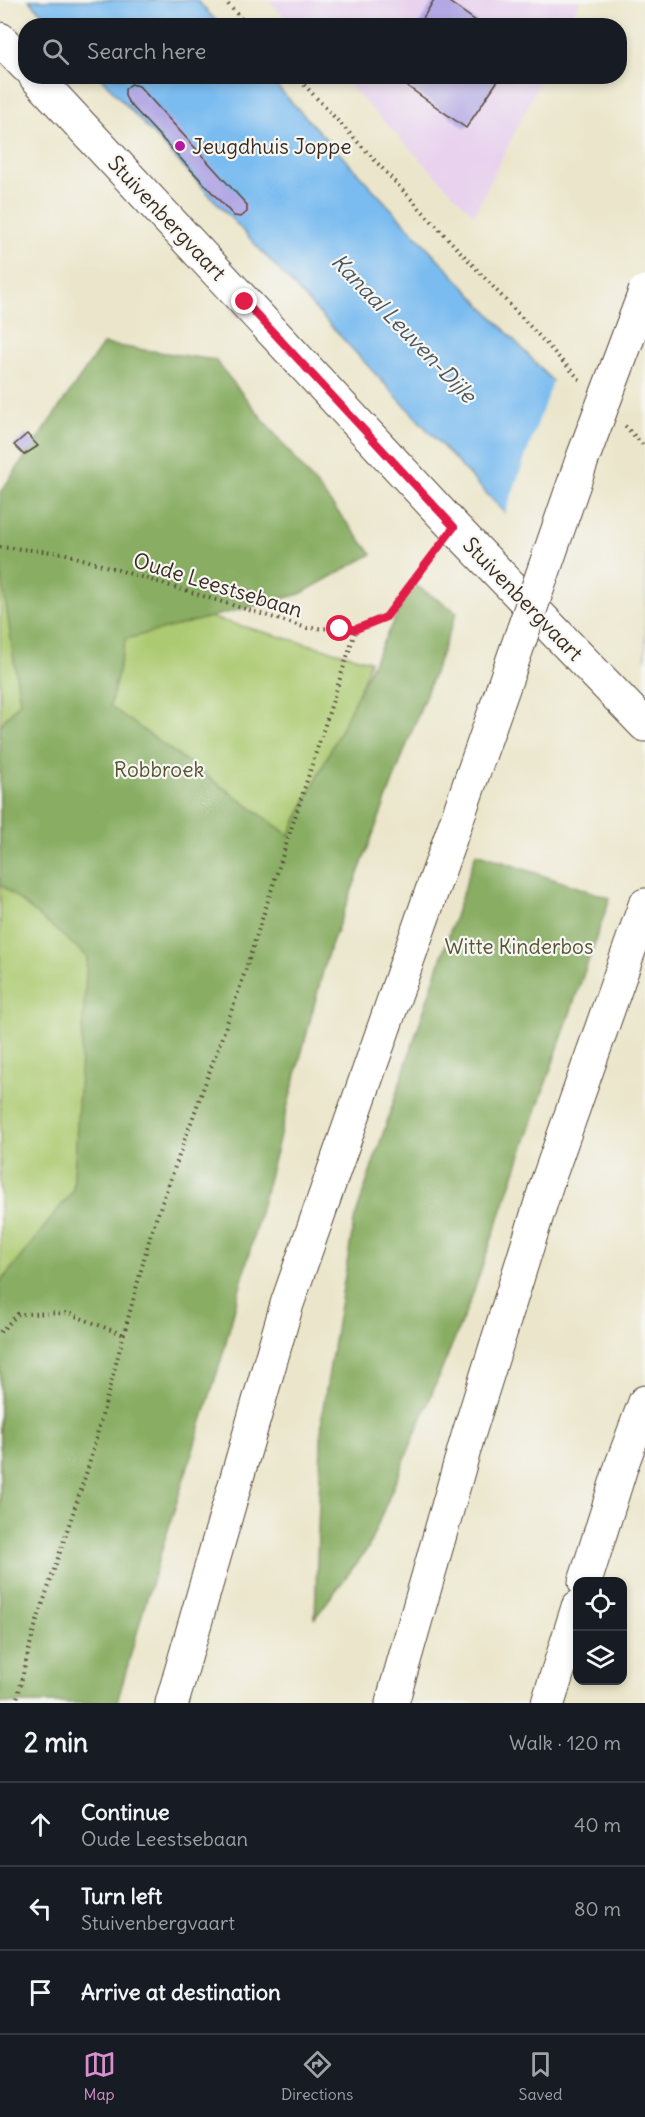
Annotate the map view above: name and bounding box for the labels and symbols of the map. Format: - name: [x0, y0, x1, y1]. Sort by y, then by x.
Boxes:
- place label: Jeugdhuis Joppe: [192, 133, 351, 160]
- marker: Jeugdhuis Joppe: [173, 139, 187, 153]
- street label: Stuivenbergvaart: [102, 150, 232, 286]
- water label: Kanaal Leuven-Dijle: [326, 248, 484, 410]
- route end: [231, 288, 257, 314]
- street label: Stuivenbergvaart: [457, 531, 589, 667]
- street label: Oude Leestsebaan: [130, 546, 306, 624]
- route start: [326, 615, 352, 641]
- park label: Robbroek: [114, 756, 204, 783]
- park label: Witte Kinderbos: [445, 933, 593, 960]

